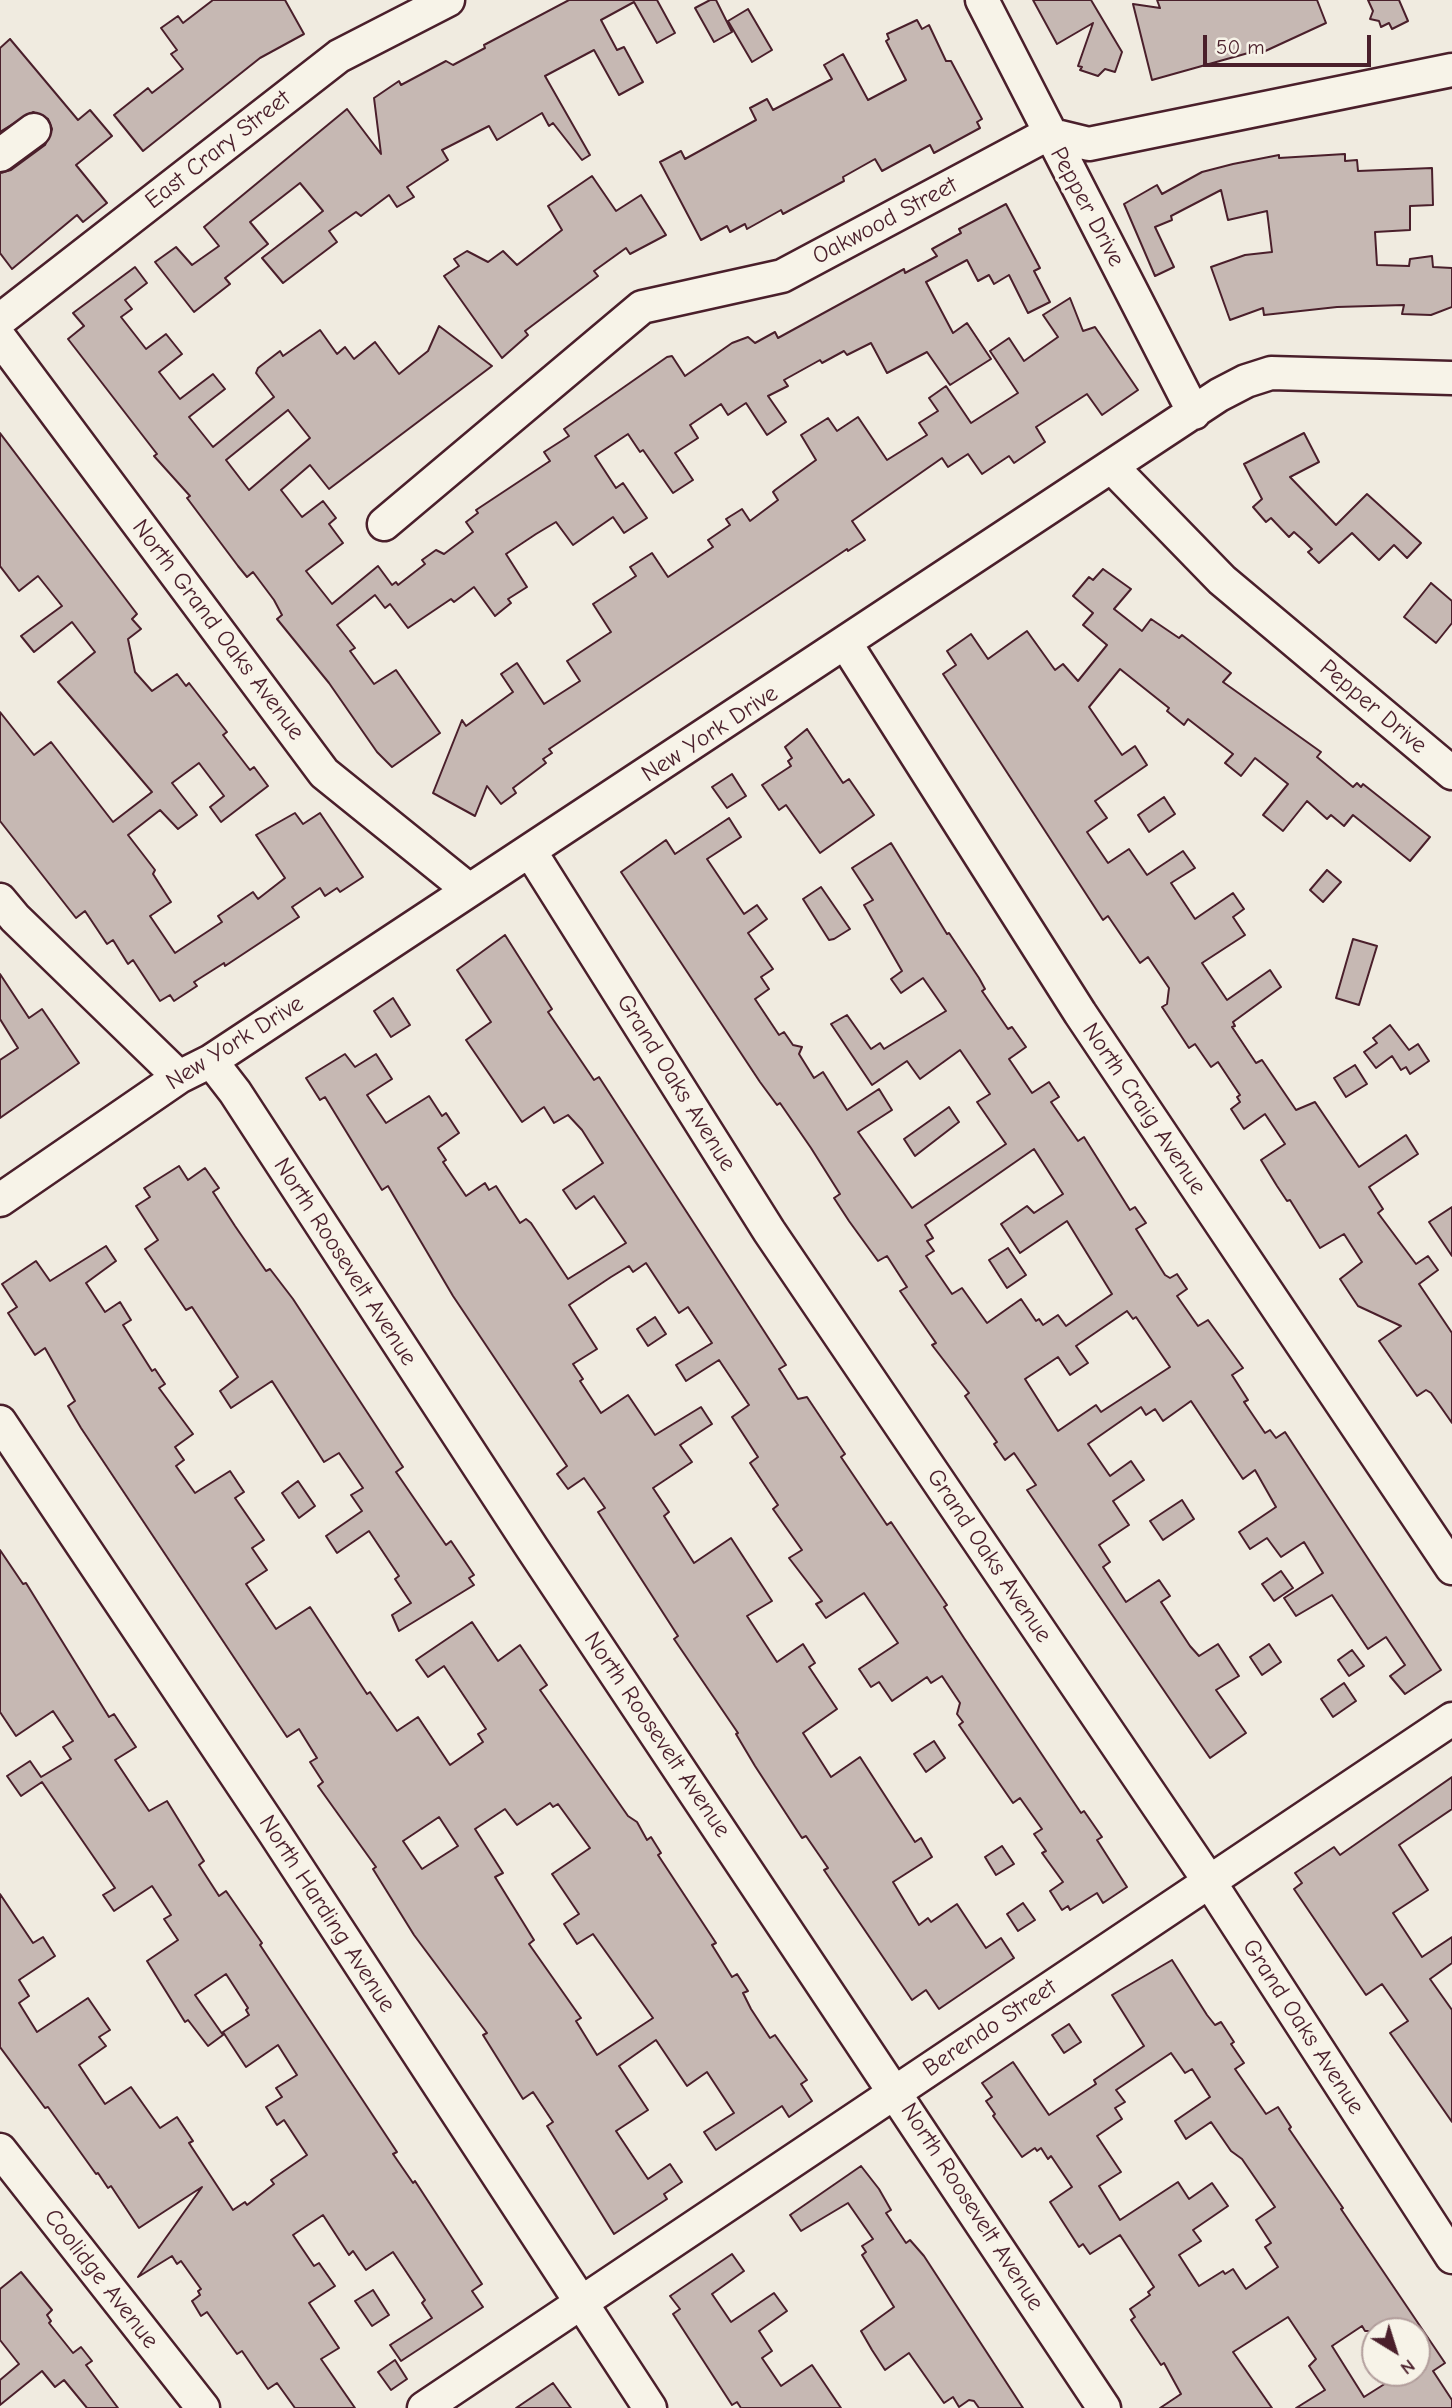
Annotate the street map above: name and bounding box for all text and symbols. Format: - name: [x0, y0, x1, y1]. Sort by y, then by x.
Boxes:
- scale bar: [1207, 21, 1375, 65]
- text: 50 m: [1216, 35, 1265, 59]
- street label: East Crary Street: [140, 84, 296, 216]
- street label: Pepper Drive: [1043, 142, 1131, 272]
- street label: Oakwood Street: [808, 171, 962, 271]
- street label: North Grand Oaks Avenue: [126, 514, 310, 746]
- street label: Pepper Drive: [1314, 654, 1432, 760]
- street label: New York Drive: [637, 679, 783, 789]
- street label: New York Drive: [161, 989, 309, 1097]
- street label: Grand Oaks Avenue: [610, 989, 742, 1177]
- street label: North Craig Avenue: [1076, 1018, 1212, 1200]
- street label: North Roosevelt Avenue: [267, 1153, 423, 1371]
- street label: Grand Oaks Avenue: [920, 1464, 1058, 1648]
- street label: North Roosevelt Avenue: [577, 1627, 737, 1843]
- street label: North Harding Avenue: [252, 1810, 402, 2018]
- street label: Grand Oaks Avenue: [1236, 1934, 1370, 2120]
- street label: Berendo Street: [918, 1973, 1062, 2083]
- street label: North Roosevelt Avenue: [894, 2098, 1050, 2316]
- street label: Coolidge Avenue: [38, 2203, 164, 2355]
- north arrow: [1361, 2317, 1431, 2387]
- text: N: [1396, 2354, 1419, 2379]

